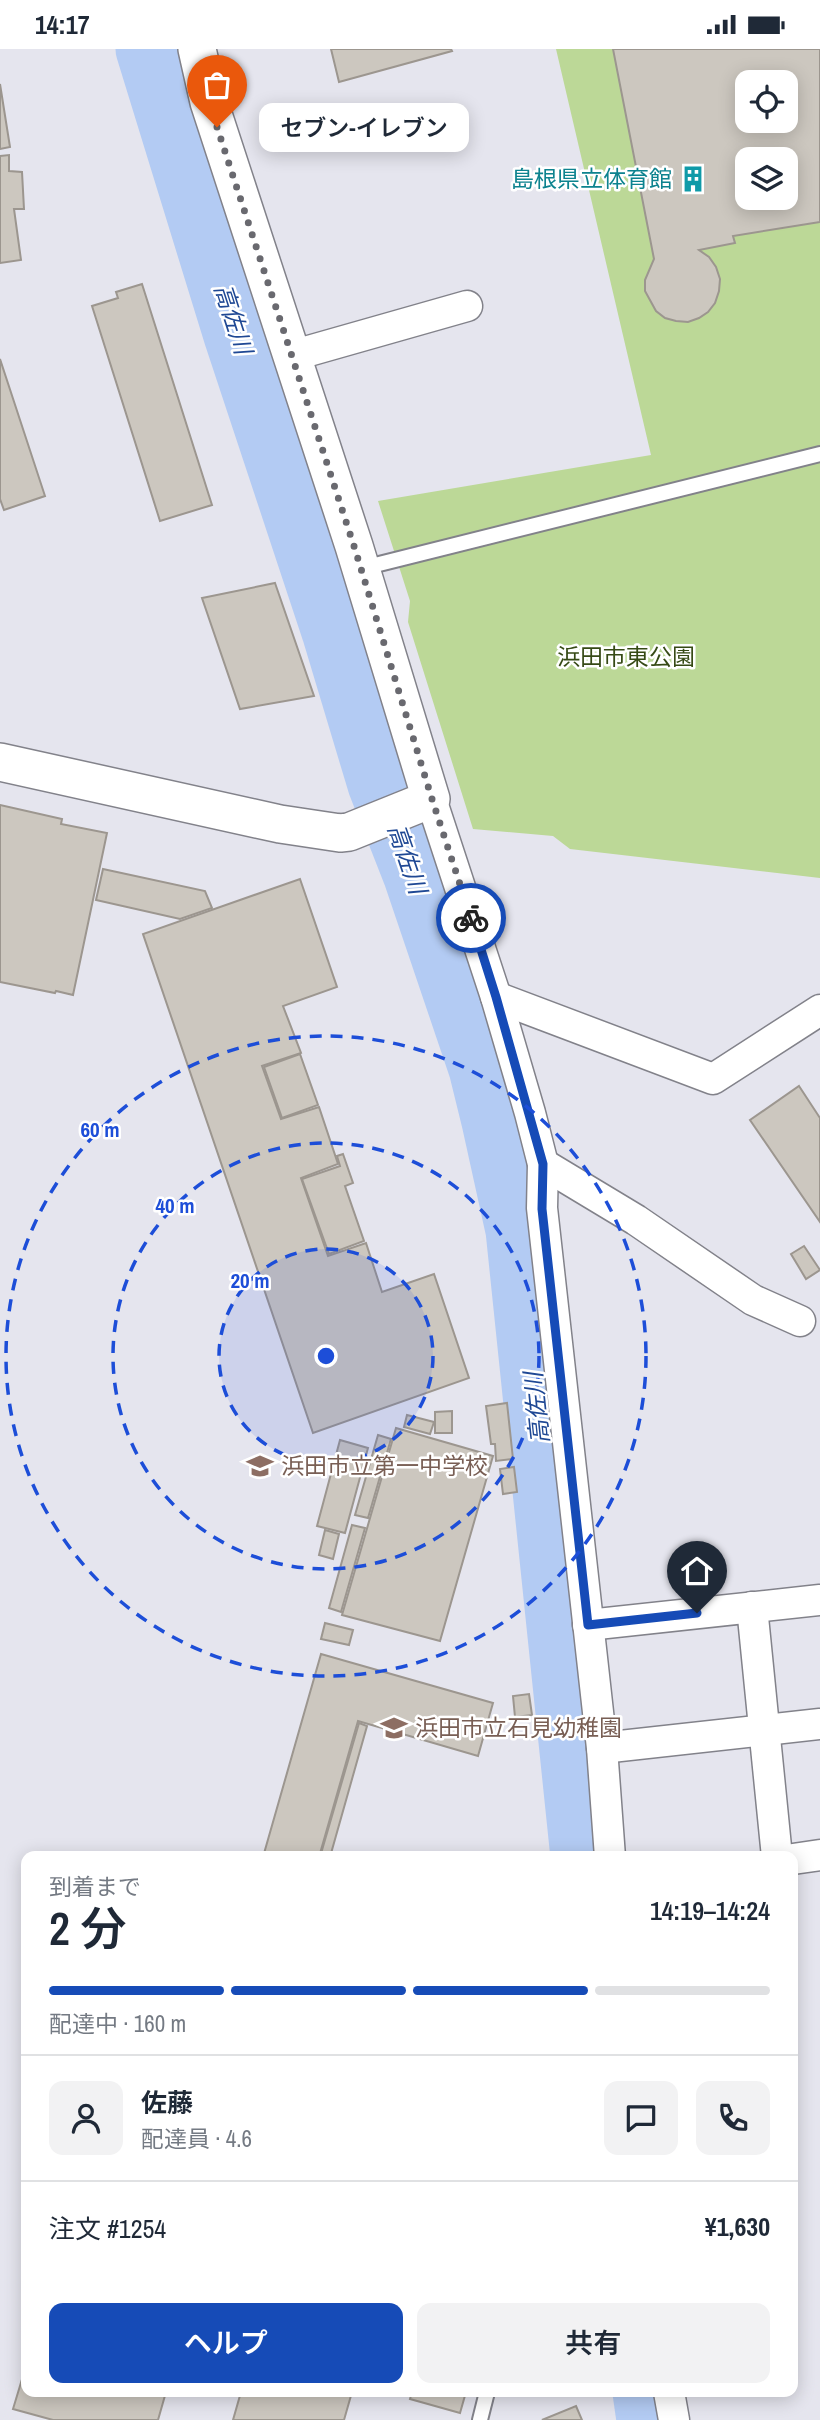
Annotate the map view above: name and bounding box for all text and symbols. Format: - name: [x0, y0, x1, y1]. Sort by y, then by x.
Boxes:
- text: 14:17: [35, 7, 90, 42]
- pin: [187, 55, 247, 127]
- icon: bag: [198, 66, 236, 104]
- map controls: [735, 70, 798, 210]
- button: locate: [735, 70, 798, 133]
- callout: セブン-イレブン: [259, 103, 469, 151]
- text: セブン-イレブン: [280, 112, 448, 143]
- button: layers: [735, 147, 798, 210]
- place label: 島根県立体育館: [511, 163, 672, 194]
- building icon: 島根県立体育館: [678, 164, 708, 194]
- water label: 高佐川: [208, 280, 261, 361]
- park label: 浜田市東公園: [557, 641, 695, 672]
- water label: 高佐川: [381, 819, 436, 901]
- courier: [436, 883, 506, 953]
- icon: bike: [452, 899, 490, 937]
- text: 60 m: [80, 1115, 120, 1144]
- text: 40 m: [155, 1191, 195, 1220]
- text: 20 m: [230, 1266, 270, 1295]
- centre of rings: [314, 1344, 338, 1368]
- water label: 高佐川: [516, 1368, 556, 1446]
- place label: 浜田市立第一中学校: [281, 1450, 488, 1481]
- school or university icon: 浜田市立第一中学校: [245, 1451, 275, 1481]
- pin: [667, 1541, 727, 1613]
- icon: home: [678, 1552, 716, 1590]
- place label: 浜田市立石見幼稚園: [415, 1712, 622, 1743]
- school or university icon: 浜田市立石見幼稚園: [379, 1713, 409, 1743]
- text: 到着まで: [49, 1871, 141, 1902]
- text: 14:19–14:24: [650, 1893, 770, 1928]
- text: 2 分: [49, 1897, 126, 1959]
- text: 配達中 · 160 m: [49, 2008, 186, 2039]
- button: person: [49, 2081, 123, 2155]
- button: chat: [604, 2081, 678, 2155]
- button: phone: [696, 2081, 770, 2155]
- text: 佐藤: [141, 2085, 193, 2120]
- text: 配達員 · 4.6: [141, 2123, 252, 2154]
- text: ¥1,630: [705, 2209, 770, 2244]
- text: 注文 #1254: [49, 2211, 166, 2246]
- button: ヘルプ: [49, 2303, 403, 2383]
- button: 共有: [417, 2303, 770, 2383]

